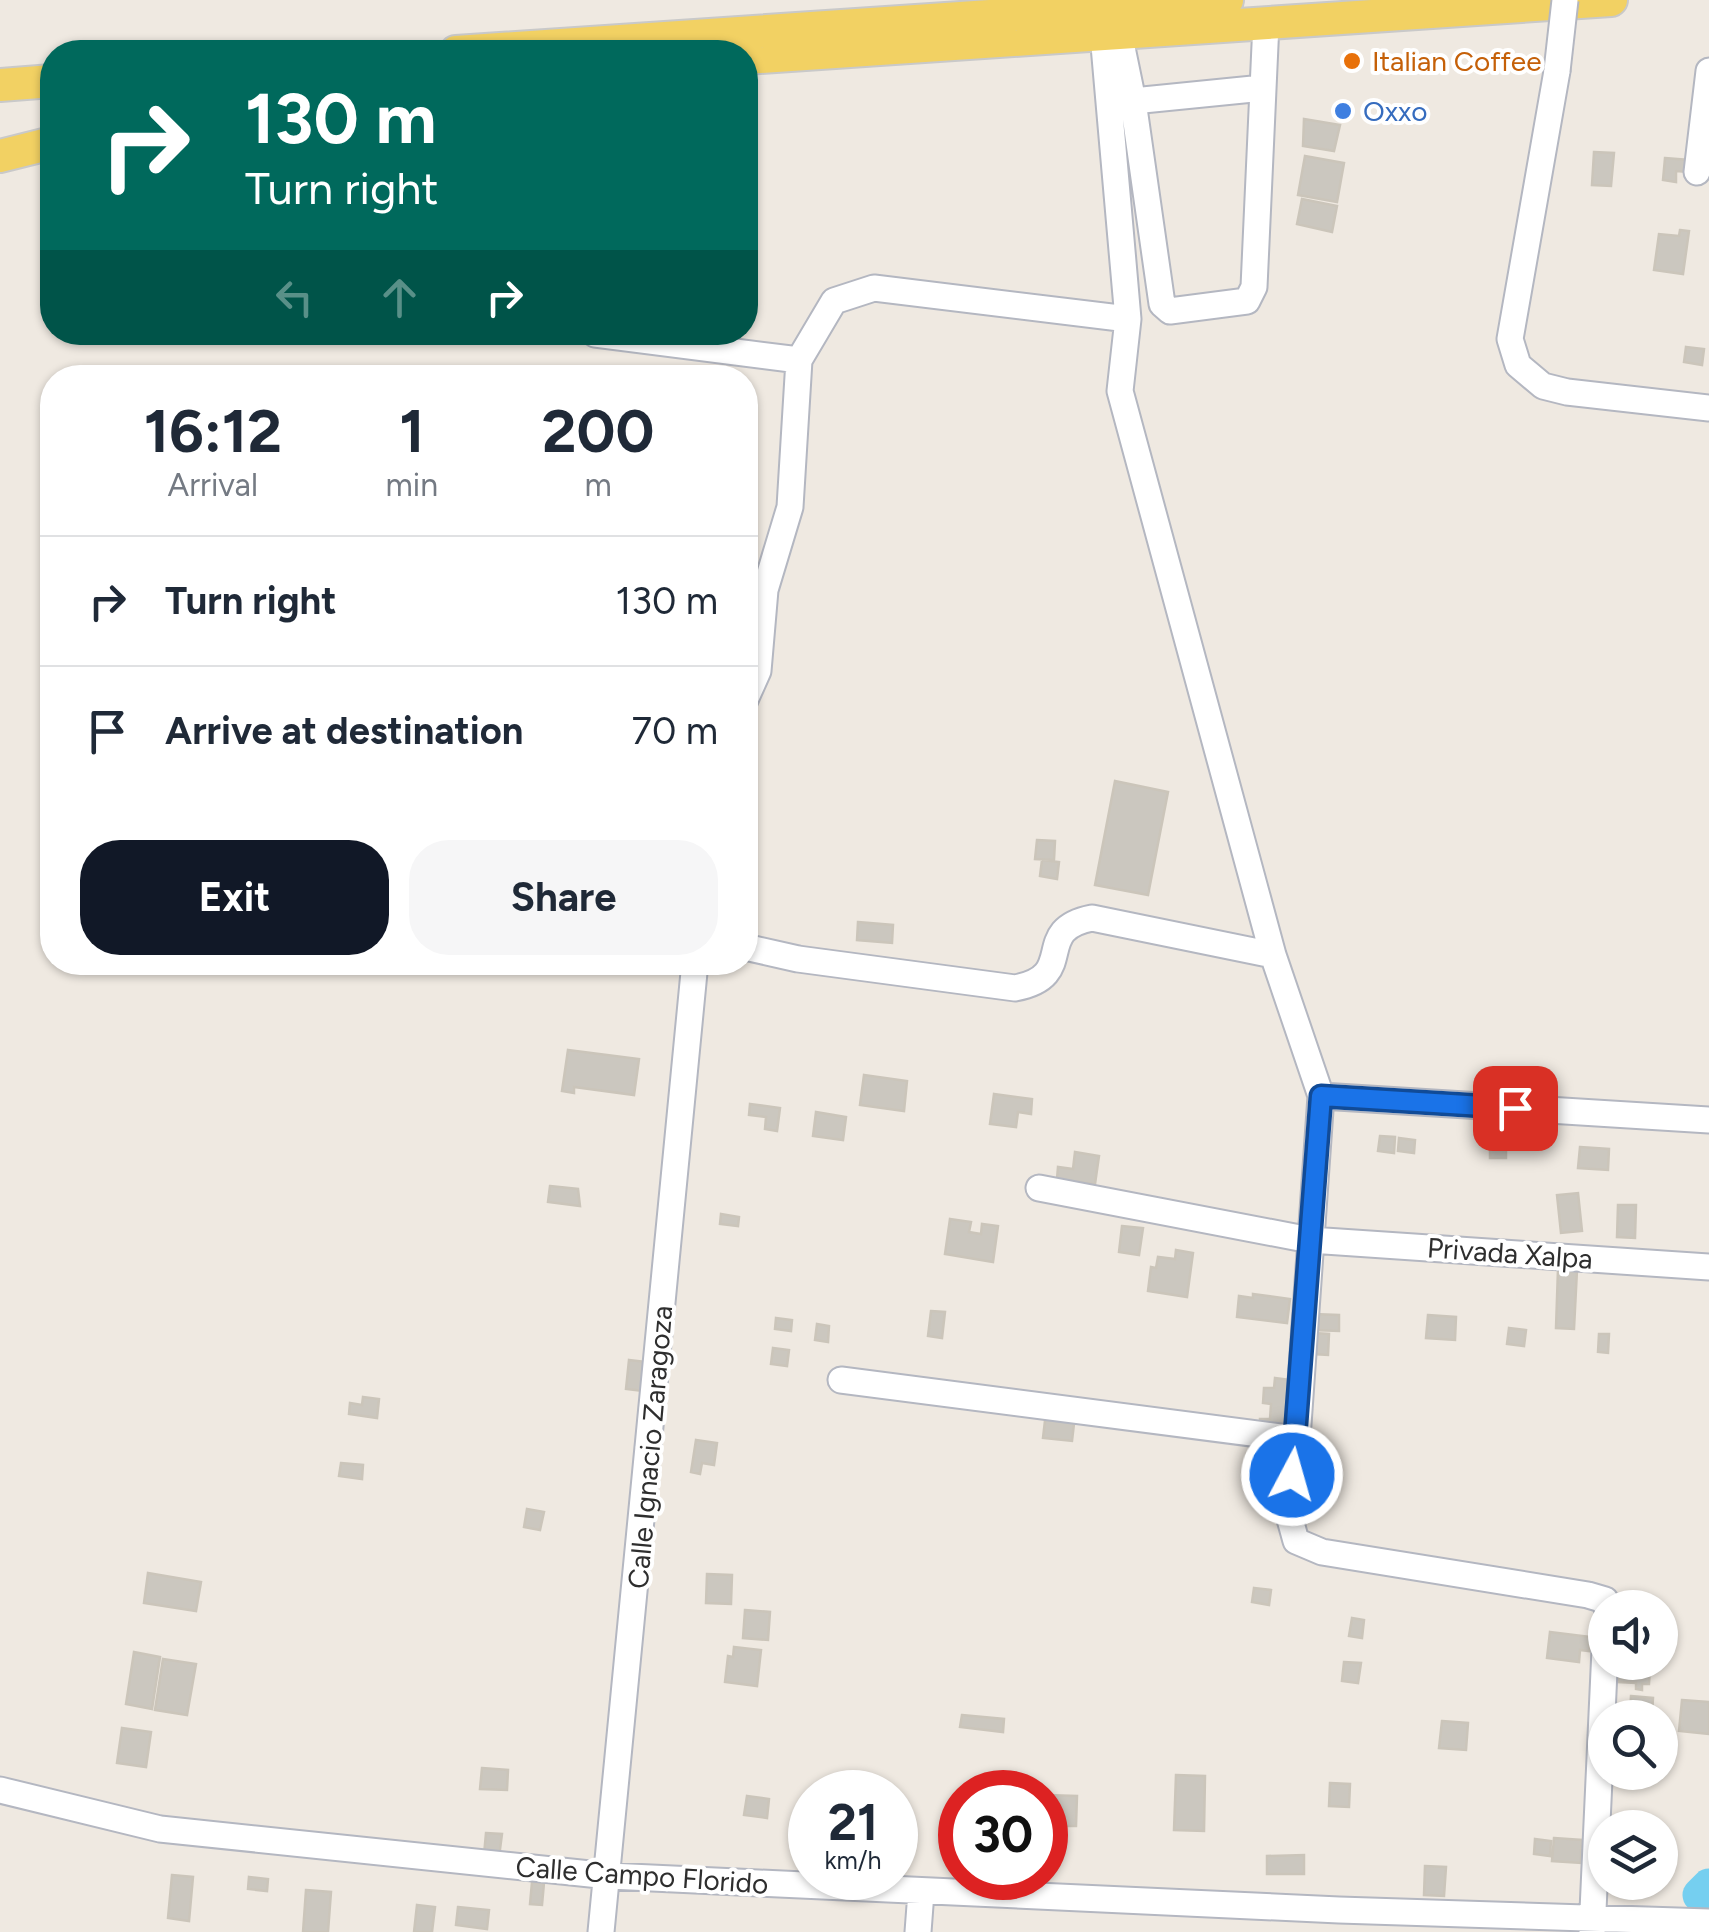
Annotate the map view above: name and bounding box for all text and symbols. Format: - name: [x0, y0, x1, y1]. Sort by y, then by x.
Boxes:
- place label: Italian Coffee: [1372, 44, 1541, 78]
- marker: Italian Coffee: [1341, 50, 1363, 72]
- text: 130 m: [245, 76, 437, 161]
- icon: right: [80, 80, 210, 210]
- place label: Oxxo: [1363, 94, 1427, 128]
- marker: Oxxo: [1332, 100, 1354, 122]
- text: Turn right: [245, 161, 438, 215]
- icon: left: [267, 270, 322, 325]
- icon: ahead: [372, 270, 427, 325]
- icon: right: [477, 270, 532, 325]
- text: 16:12: [144, 395, 282, 467]
- text: 1: [399, 395, 425, 467]
- text: 200: [542, 395, 654, 467]
- text: Arrival: [168, 466, 258, 504]
- text: min: [386, 466, 438, 504]
- text: m: [584, 466, 612, 504]
- icon: right: [80, 574, 135, 629]
- text: Turn right: [165, 578, 337, 624]
- text: 130 m: [616, 578, 718, 624]
- icon: arrive: [80, 704, 135, 759]
- text: Arrive at destination: [165, 708, 523, 754]
- text: 70 m: [632, 708, 718, 754]
- button: Exit: [80, 840, 389, 955]
- button: Share: [409, 840, 718, 955]
- pin: [1473, 1066, 1558, 1151]
- icon: arrive: [1488, 1081, 1543, 1136]
- street label: Privada Xalpa: [1426, 1230, 1594, 1276]
- street label: Calle Ignacio Zaragoza: [621, 1304, 679, 1590]
- position arrow: [1240, 1423, 1344, 1527]
- map controls: [1588, 1590, 1678, 1900]
- button: sound: [1588, 1590, 1678, 1680]
- button: search: [1588, 1700, 1678, 1790]
- speed limit sign: 30: [938, 1770, 1068, 1900]
- text: 21: [828, 1792, 878, 1853]
- button: layers: [1588, 1810, 1678, 1900]
- text: km/h: [824, 1845, 882, 1875]
- street label: Calle Campo Florido: [515, 1849, 769, 1901]

